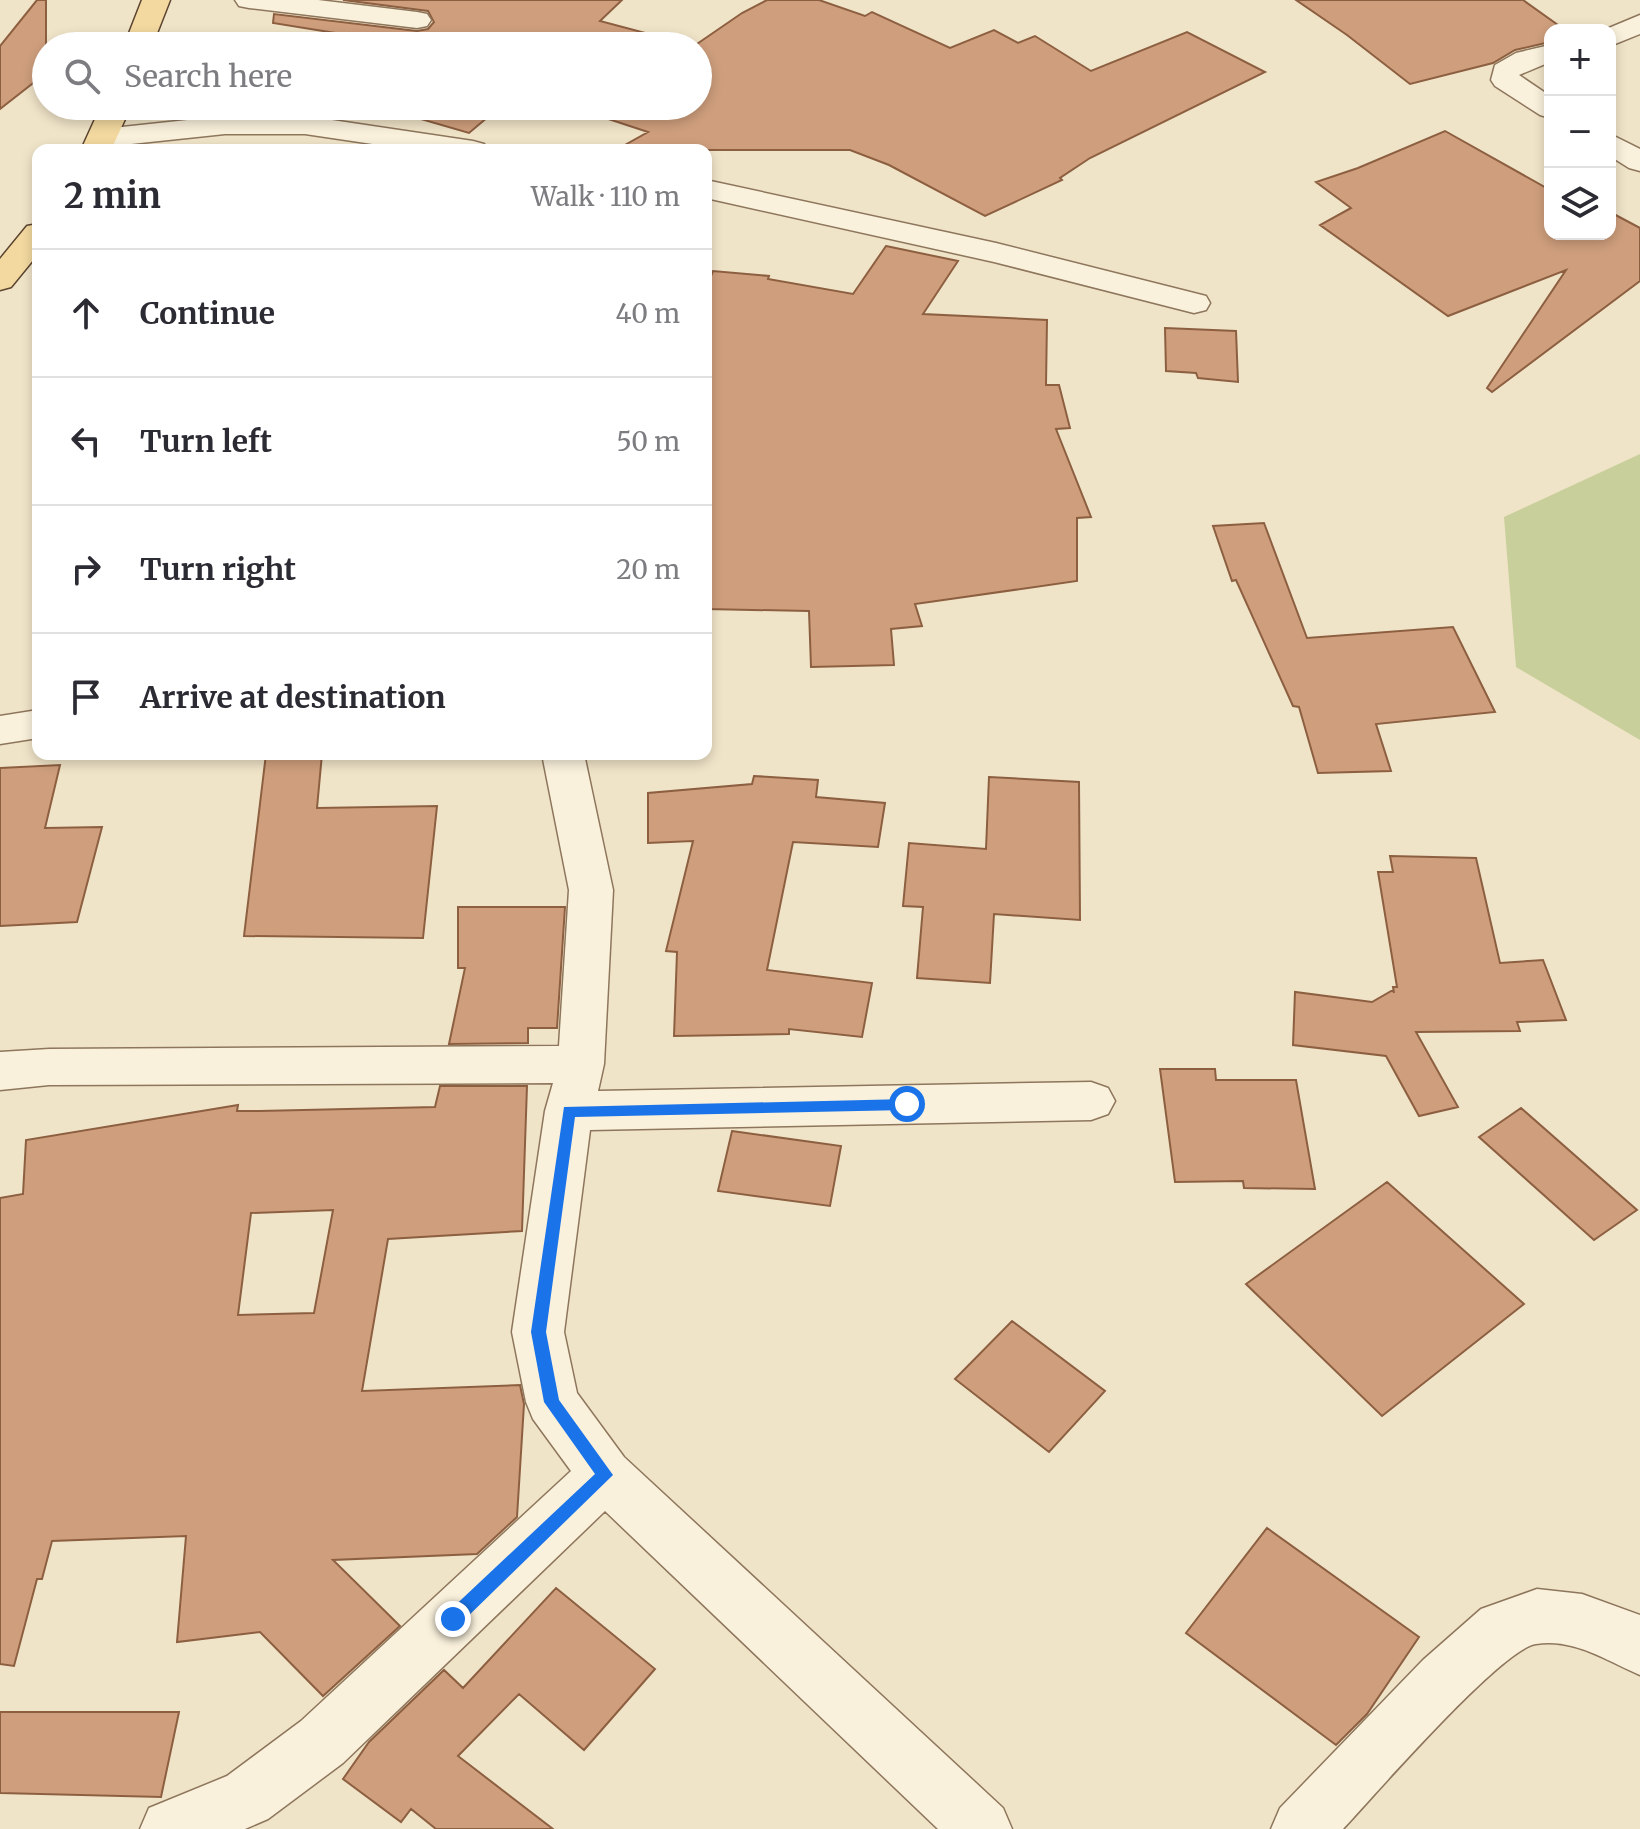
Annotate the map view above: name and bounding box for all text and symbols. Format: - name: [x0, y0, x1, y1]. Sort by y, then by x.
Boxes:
- map controls: [1544, 24, 1616, 240]
- button: +: [1544, 24, 1616, 96]
- search box: [32, 32, 712, 120]
- icon: search: [60, 54, 104, 98]
- text: Search here: [124, 57, 292, 95]
- button: −: [1544, 96, 1616, 168]
- button: layers: [1544, 168, 1616, 240]
- text: 2 min: [64, 175, 161, 217]
- text: Walk · 110 m: [531, 180, 680, 213]
- icon: ahead: [64, 291, 108, 335]
- text: Continue: [140, 294, 275, 332]
- text: 40 m: [616, 297, 680, 330]
- icon: left: [64, 419, 108, 463]
- text: Turn left: [140, 422, 272, 460]
- text: 50 m: [616, 425, 680, 458]
- icon: right: [64, 547, 108, 591]
- text: Turn right: [140, 550, 296, 588]
- text: 20 m: [616, 553, 680, 586]
- icon: arrive: [64, 675, 108, 719]
- text: Arrive at destination: [140, 678, 446, 716]
- route start: [889, 1086, 925, 1122]
- route end: [435, 1601, 471, 1637]

